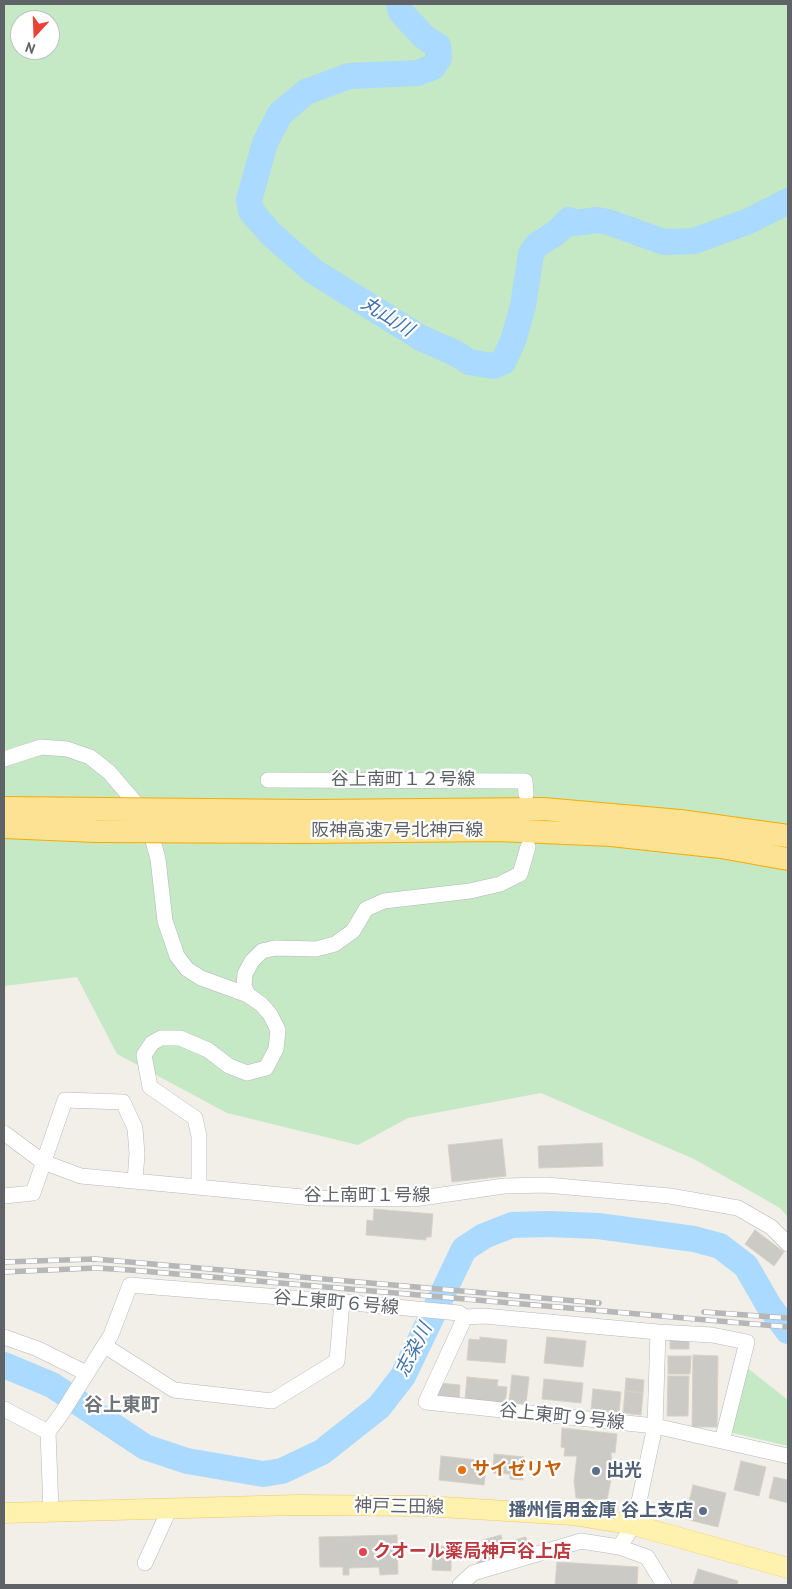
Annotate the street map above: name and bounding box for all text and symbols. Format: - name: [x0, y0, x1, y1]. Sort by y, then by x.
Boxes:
- north arrow: [10, 10, 60, 60]
- text: N: [23, 38, 38, 58]
- water label: 丸山川: [357, 292, 417, 342]
- street label: 谷上南町１２号線: [331, 769, 475, 791]
- street label: 阪神高速7号北神戸線: [311, 820, 483, 842]
- street label: 谷上南町１号線: [304, 1185, 430, 1207]
- street label: 谷上東町６号線: [272, 1287, 400, 1319]
- water label: 志染川: [391, 1319, 437, 1381]
- district label: 谷上東町: [84, 1395, 160, 1417]
- street label: 谷上東町９号線: [498, 1400, 626, 1434]
- place label: サイゼリヤ: [472, 1459, 562, 1481]
- place label: 出光: [606, 1460, 642, 1482]
- marker: サイゼリヤ: [456, 1464, 468, 1476]
- marker: 出光: [590, 1465, 602, 1477]
- street label: 神戸三田線: [354, 1495, 444, 1519]
- place label: 播州信用金庫 谷上支店: [508, 1500, 693, 1522]
- marker: 播州信用金庫 谷上支店: [697, 1505, 709, 1517]
- place label: クオール薬局神戸谷上店: [373, 1541, 571, 1563]
- marker: クオール薬局神戸谷上店: [357, 1546, 369, 1558]

